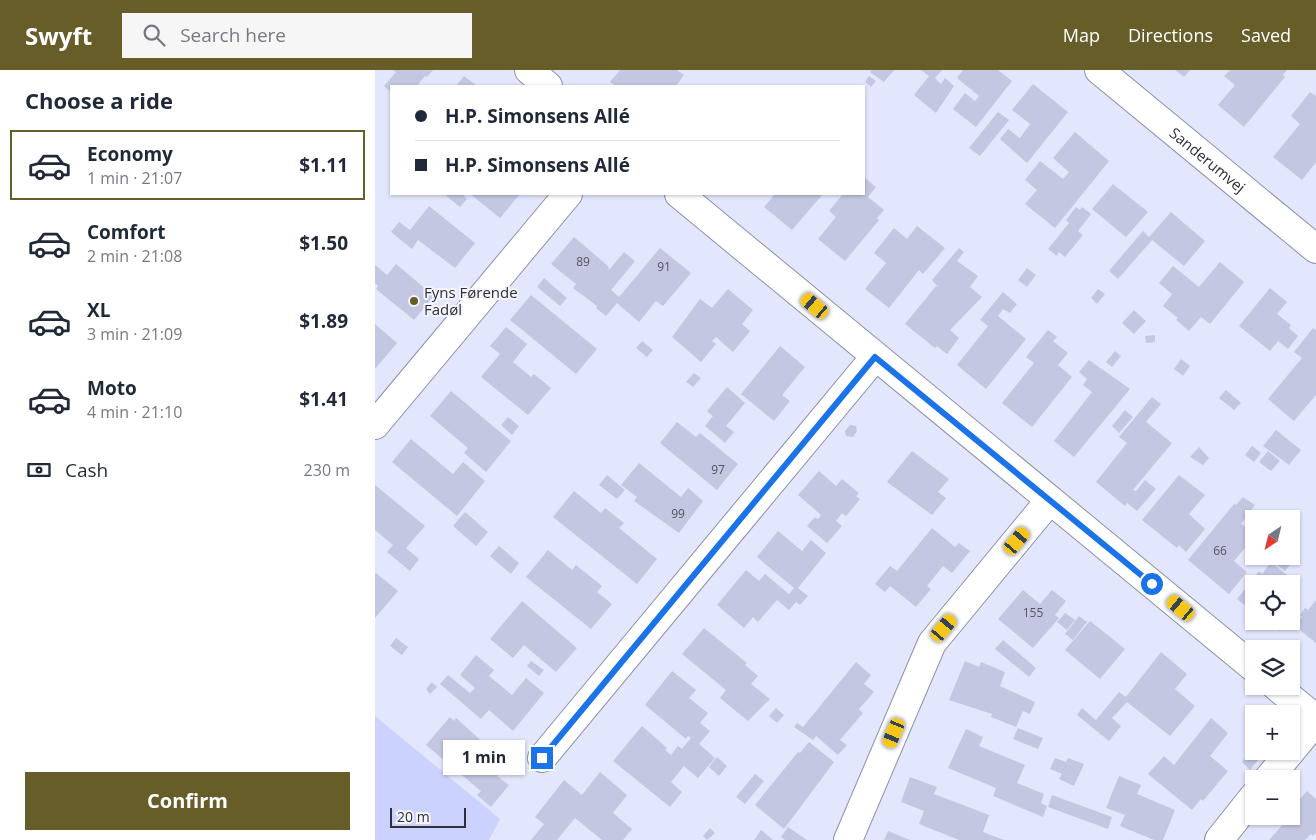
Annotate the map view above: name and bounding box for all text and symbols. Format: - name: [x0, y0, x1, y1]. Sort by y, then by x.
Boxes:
- search box: [122, 13, 472, 58]
- text: Swyft: [25, 19, 92, 52]
- icon: search: [140, 21, 168, 49]
- text: Search here: [180, 22, 286, 48]
- text: Map: [1063, 23, 1100, 47]
- text: Directions: [1128, 23, 1213, 47]
- text: Saved: [1241, 23, 1291, 47]
- text: Choose a ride: [25, 85, 173, 115]
- text: H.P. Simonsens Allé: [445, 103, 630, 129]
- street label: Sanderumvej: [1166, 123, 1250, 197]
- text: Economy: [87, 141, 173, 167]
- icon: car: [27, 143, 72, 188]
- text: $1.11: [299, 152, 348, 178]
- text: H.P. Simonsens Allé: [445, 152, 630, 178]
- text: 1 min · 21:07: [87, 167, 182, 189]
- text: Comfort: [87, 219, 166, 245]
- icon: car: [27, 221, 72, 266]
- text: $1.50: [299, 230, 348, 256]
- text: 2 min · 21:08: [87, 245, 182, 267]
- house number: 89: [576, 253, 590, 270]
- house number: 91: [657, 258, 671, 275]
- place label: Fyns Førende Fadøl: [424, 282, 518, 319]
- car: [798, 291, 831, 321]
- marker: Fyns Førende Fadøl: [408, 295, 420, 307]
- text: XL: [87, 297, 110, 323]
- icon: car: [27, 299, 72, 344]
- text: $1.89: [299, 308, 348, 334]
- text: 3 min · 21:09: [87, 323, 182, 345]
- text: Moto: [87, 375, 137, 401]
- icon: car: [27, 377, 72, 422]
- text: $1.41: [299, 386, 348, 412]
- text: 4 min · 21:10: [87, 401, 182, 423]
- icon: cash: [25, 456, 53, 484]
- text: Cash: [65, 457, 108, 483]
- text: 230 m: [304, 459, 350, 481]
- house number: 97: [711, 461, 725, 478]
- house number: 99: [671, 505, 685, 522]
- north arrow: [1245, 510, 1300, 565]
- map controls: [1245, 510, 1300, 825]
- car: [1001, 525, 1032, 557]
- house number: 66: [1213, 542, 1227, 559]
- route start: [1141, 573, 1163, 595]
- button: locate: [1245, 575, 1300, 630]
- car: [1164, 593, 1197, 623]
- house number: 155: [1023, 604, 1043, 621]
- car: [928, 612, 959, 644]
- button: layers: [1245, 640, 1300, 695]
- button: +: [1245, 705, 1300, 760]
- car: [881, 716, 906, 750]
- callout: 1 min: [442, 740, 525, 776]
- text: 1 min: [462, 746, 506, 768]
- route end: [531, 747, 553, 769]
- button: −: [1245, 770, 1300, 825]
- button: Confirm: [25, 772, 350, 830]
- scale bar: [390, 805, 466, 828]
- text: 20 m: [397, 807, 430, 826]

